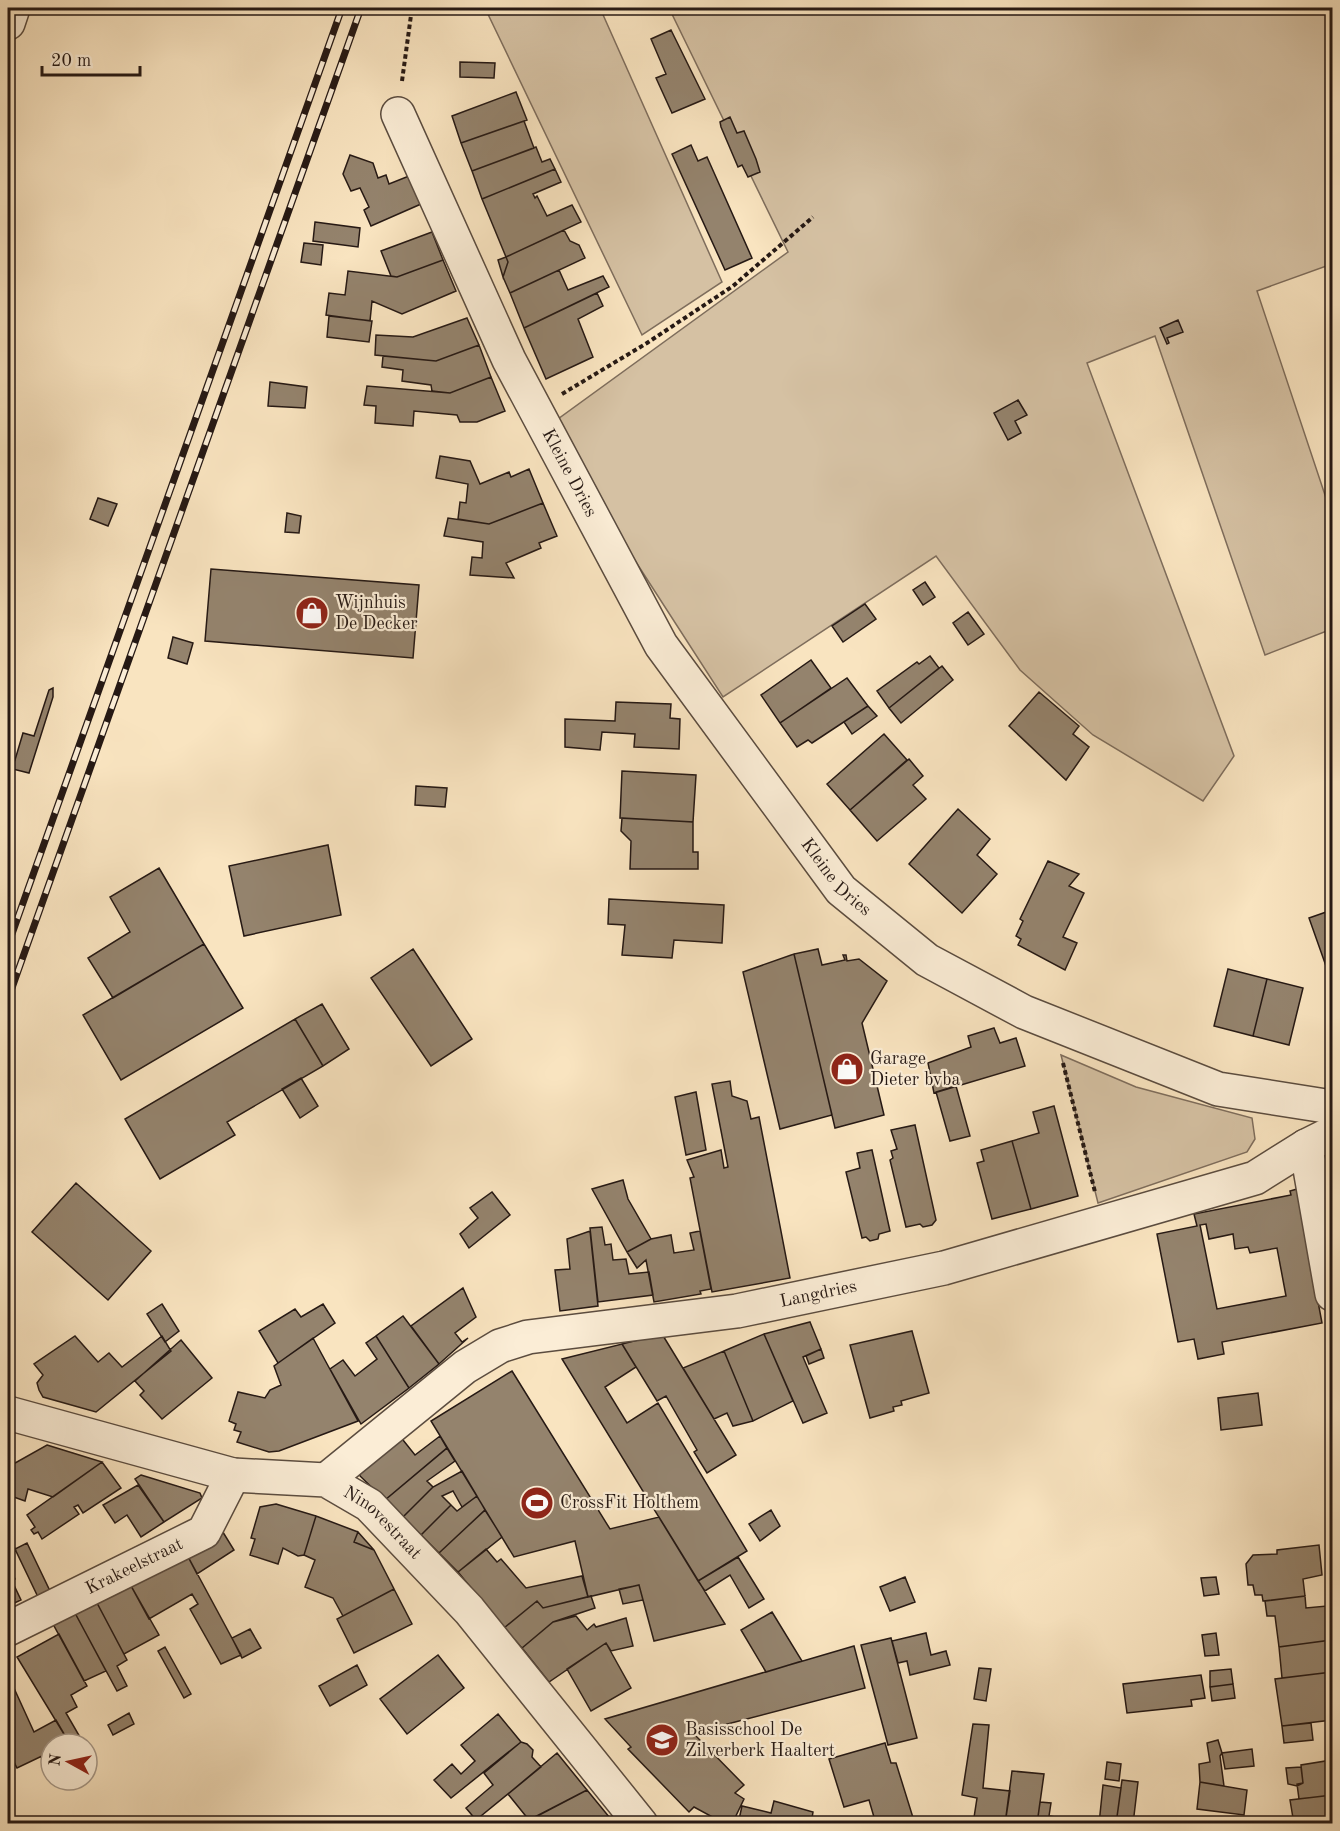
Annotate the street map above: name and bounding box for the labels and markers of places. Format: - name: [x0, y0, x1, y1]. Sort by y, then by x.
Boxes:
- place label: Wijnhuis De Decker: [335, 594, 418, 633]
- shop icon: Wijnhuis De Decker: [294, 595, 330, 631]
- place label: Garage Dieter bvba: [870, 1050, 960, 1089]
- shop icon: Garage Dieter bvba: [829, 1051, 865, 1087]
- sports icon: CrossFit Holthem: [519, 1485, 555, 1521]
- place label: CrossFit Holthem: [560, 1494, 699, 1512]
- place label: Basisschool De Zilverberk Haaltert: [685, 1721, 835, 1760]
- school or university icon: Basisschool De Zilverberk Haaltert: [644, 1722, 680, 1758]

